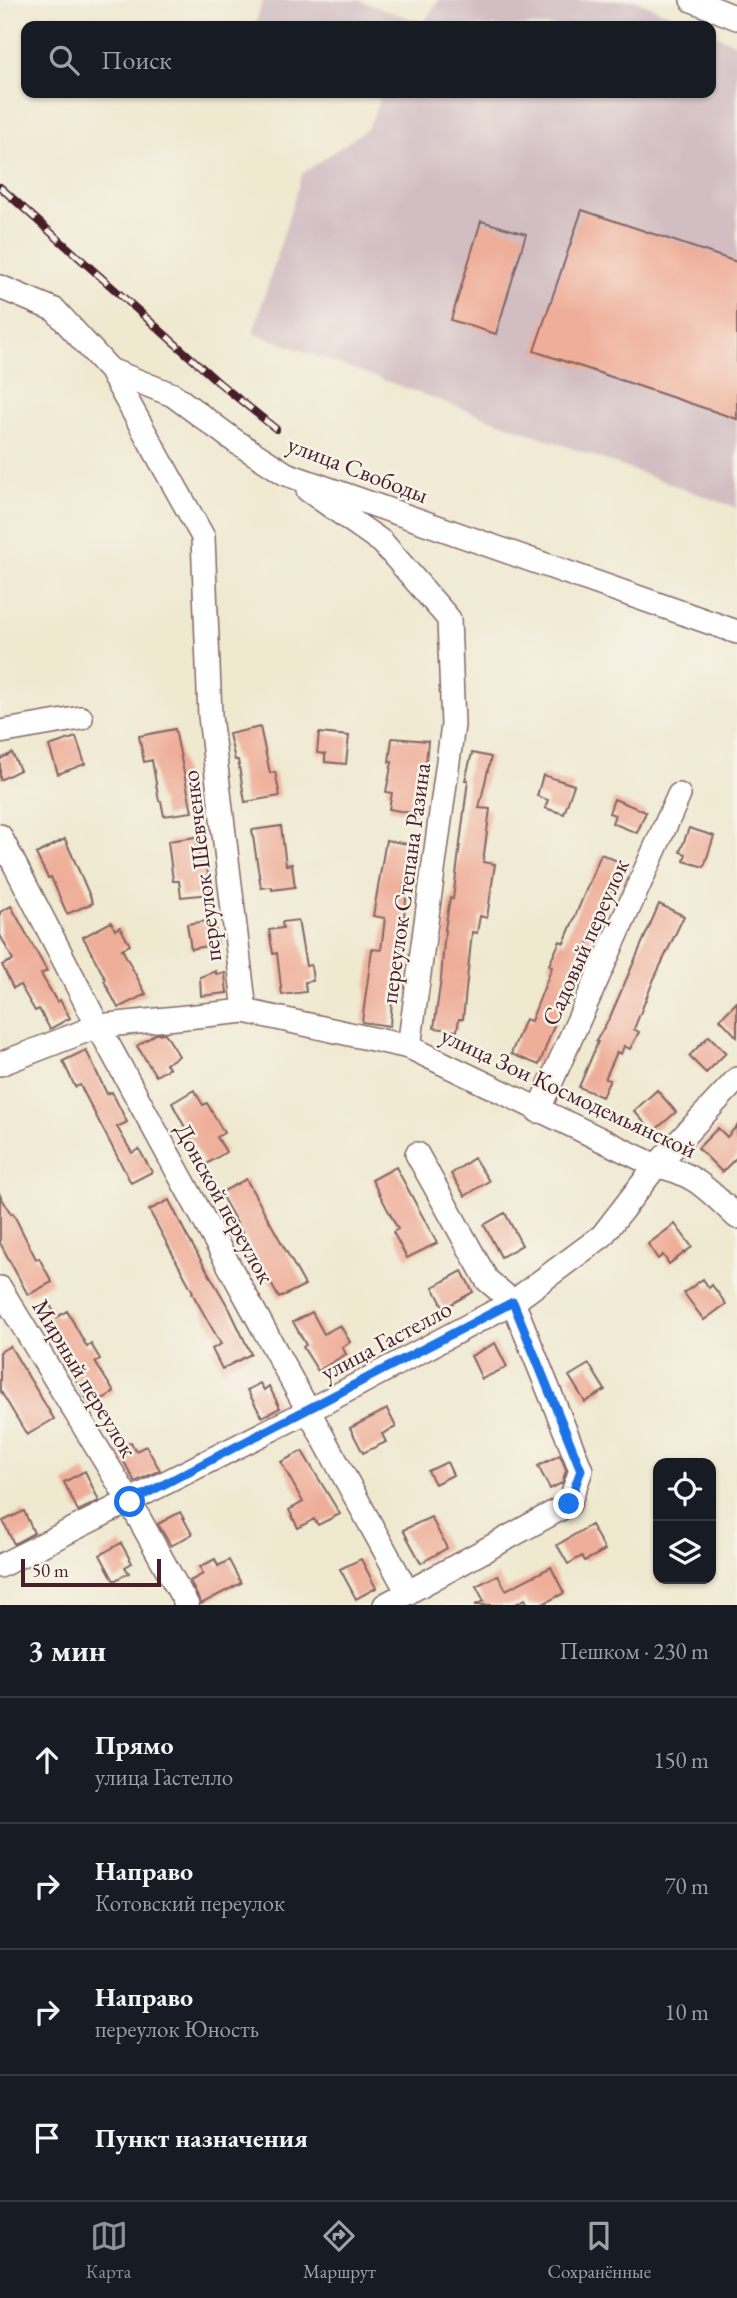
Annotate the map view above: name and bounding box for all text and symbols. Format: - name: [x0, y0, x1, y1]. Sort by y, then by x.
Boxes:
- search box: [21, 21, 716, 98]
- icon: search: [45, 41, 83, 79]
- text: Поиск: [101, 43, 172, 77]
- street label: улица Свободы: [283, 428, 433, 510]
- street label: переулок Степана Разина: [373, 760, 437, 1005]
- street label: переулок Шевченко: [174, 768, 228, 963]
- street label: Садовый переулок: [534, 853, 636, 1030]
- street label: улица Зои Космодемьянской: [436, 1019, 702, 1165]
- street label: Донской переулок: [168, 1117, 282, 1289]
- street label: улица Гастелло: [315, 1292, 457, 1388]
- street label: Мирный переулок: [26, 1293, 145, 1463]
- map controls: [653, 1458, 716, 1584]
- button: locate: [653, 1458, 716, 1521]
- route start: [114, 1486, 145, 1517]
- route end: [553, 1488, 584, 1519]
- button: layers: [653, 1521, 716, 1584]
- scale bar: [21, 1556, 161, 1588]
- text: 50 m: [32, 1558, 69, 1583]
- text: 3 мин: [28, 1631, 106, 1670]
- text: Пешком · 230 m: [560, 1636, 709, 1666]
- text: Прямо: [95, 1728, 174, 1762]
- icon: ahead: [28, 1741, 66, 1779]
- text: 150 m: [653, 1745, 709, 1775]
- text: улица Гастелло: [95, 1762, 233, 1792]
- text: Направо: [95, 1854, 193, 1888]
- icon: right: [28, 1867, 66, 1905]
- text: 70 m: [664, 1871, 709, 1901]
- text: Котовский переулок: [95, 1888, 285, 1918]
- text: Направо: [95, 1980, 193, 2014]
- icon: right: [28, 1993, 66, 2031]
- text: 10 m: [664, 1997, 709, 2027]
- text: переулок Юность: [95, 2014, 259, 2044]
- icon: arrive: [28, 2119, 66, 2157]
- text: Пункт назначения: [95, 2121, 308, 2155]
- tab: Карта: [86, 2217, 131, 2284]
- tab: Маршрут: [303, 2217, 376, 2284]
- tab: Сохранённые: [548, 2217, 651, 2284]

